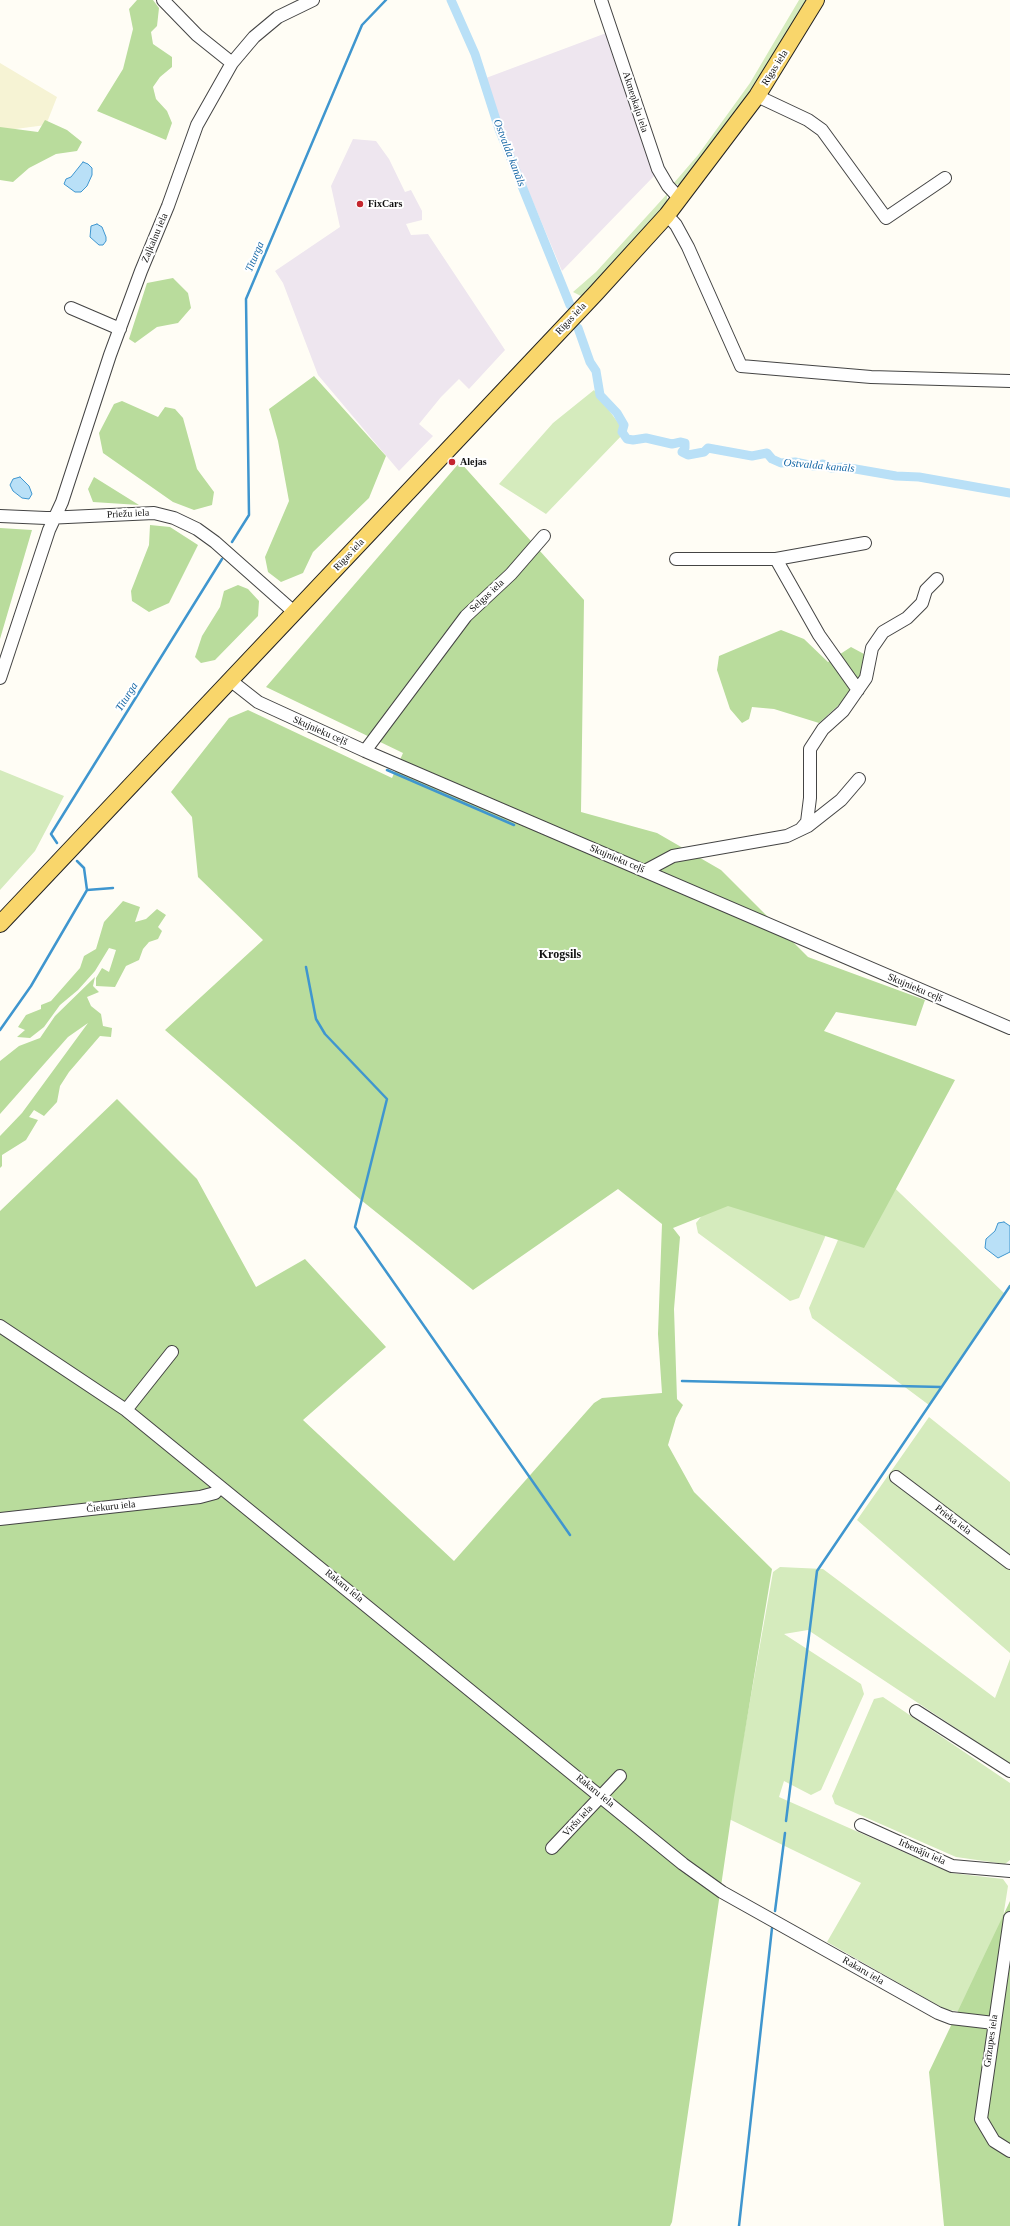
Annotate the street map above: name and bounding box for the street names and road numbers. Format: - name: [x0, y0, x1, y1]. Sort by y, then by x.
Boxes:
- street label: Rīgas iela: [759, 48, 791, 88]
- street label: Akmeņkaļu iela: [619, 70, 651, 134]
- street label: Zaļkalnu iela: [139, 212, 171, 264]
- street label: Rīgas iela: [553, 300, 589, 338]
- street label: Priežu iela: [106, 507, 150, 521]
- street label: Rīgas iela: [331, 536, 367, 574]
- street label: Selgas iela: [467, 577, 507, 615]
- street label: Skujnieku ceļš: [291, 714, 349, 748]
- street label: Skujnieku ceļš: [588, 842, 646, 876]
- street label: Skujnieku ceļš: [886, 971, 944, 1005]
- street label: Čiekuru iela: [86, 1498, 136, 1516]
- street label: Prieka iela: [932, 1502, 974, 1538]
- street label: Rakaru iela: [322, 1567, 366, 1605]
- street label: Rakaru iela: [573, 1772, 617, 1810]
- street label: Viršu iela: [560, 1803, 596, 1839]
- street label: Irbenāju iela: [897, 1836, 947, 1868]
- street label: Rakaru iela: [840, 1954, 886, 1988]
- street label: Grīzupes iela: [981, 2014, 1001, 2068]

